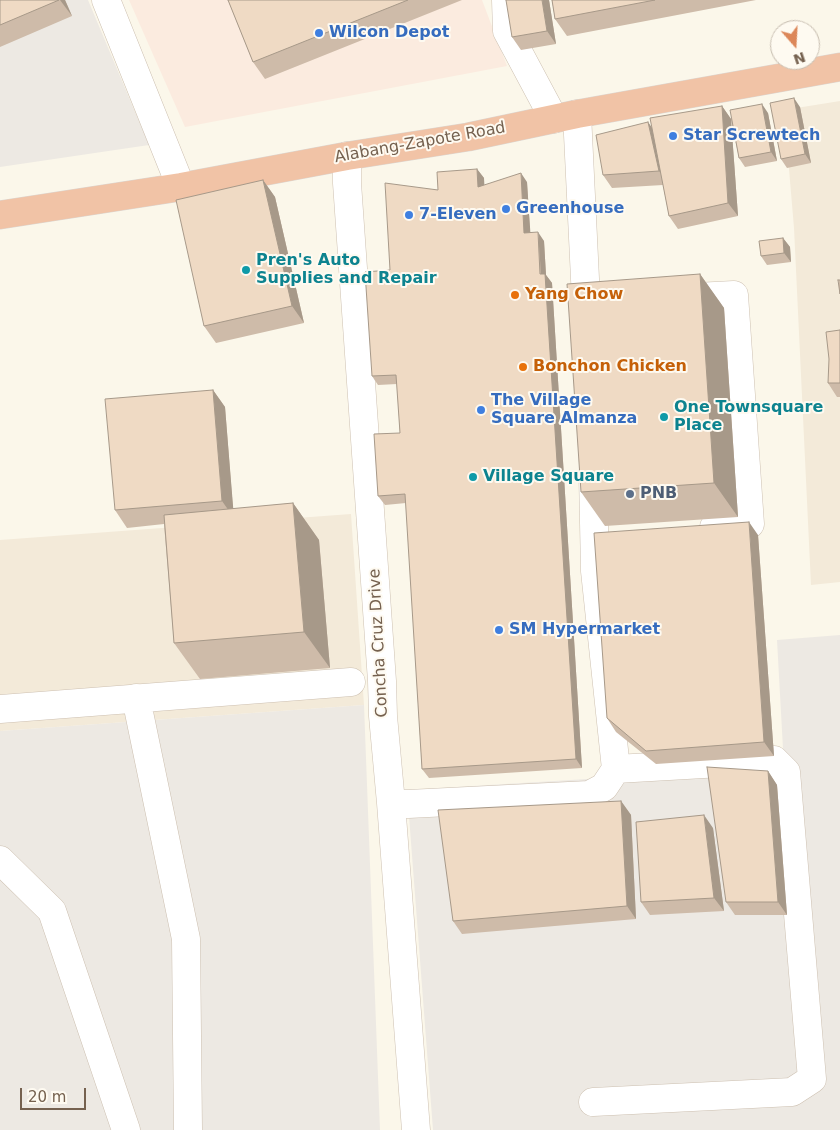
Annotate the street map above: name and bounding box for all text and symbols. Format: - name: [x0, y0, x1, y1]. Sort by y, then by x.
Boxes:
- north arrow: [770, 20, 820, 70]
- place label: Wilcon Depot: [329, 23, 449, 43]
- marker: Wilcon Depot: [313, 27, 325, 39]
- text: N: [791, 49, 808, 68]
- street label: Alabang-Zapote Road: [333, 119, 507, 167]
- place label: Star Screwtech: [683, 126, 820, 146]
- marker: Star Screwtech: [667, 130, 679, 142]
- place label: Greenhouse: [516, 199, 624, 219]
- marker: Greenhouse: [500, 203, 512, 215]
- place label: 7-Eleven: [419, 205, 497, 225]
- marker: 7-Eleven: [403, 209, 415, 221]
- place label: Pren's Auto Supplies and Repair: [256, 251, 437, 289]
- marker: Pren's Auto Supplies and Repair: [240, 264, 252, 276]
- place label: Yang Chow: [525, 285, 623, 305]
- marker: Yang Chow: [509, 289, 521, 301]
- place label: Bonchon Chicken: [533, 357, 687, 377]
- marker: Bonchon Chicken: [517, 361, 529, 373]
- place label: The Village Square Almanza: [491, 391, 637, 429]
- place label: One Townsquare Place: [674, 398, 823, 436]
- marker: The Village Square Almanza: [475, 404, 487, 416]
- marker: One Townsquare Place: [658, 411, 670, 423]
- place label: Village Square: [483, 467, 614, 487]
- marker: Village Square: [467, 471, 479, 483]
- place label: PNB: [640, 484, 677, 504]
- marker: PNB: [624, 488, 636, 500]
- street label: Concha Cruz Drive: [366, 568, 392, 718]
- place label: SM Hypermarket: [509, 620, 660, 640]
- marker: SM Hypermarket: [493, 624, 505, 636]
- scale bar: [22, 1078, 89, 1110]
- text: 20 m: [28, 1088, 66, 1106]

